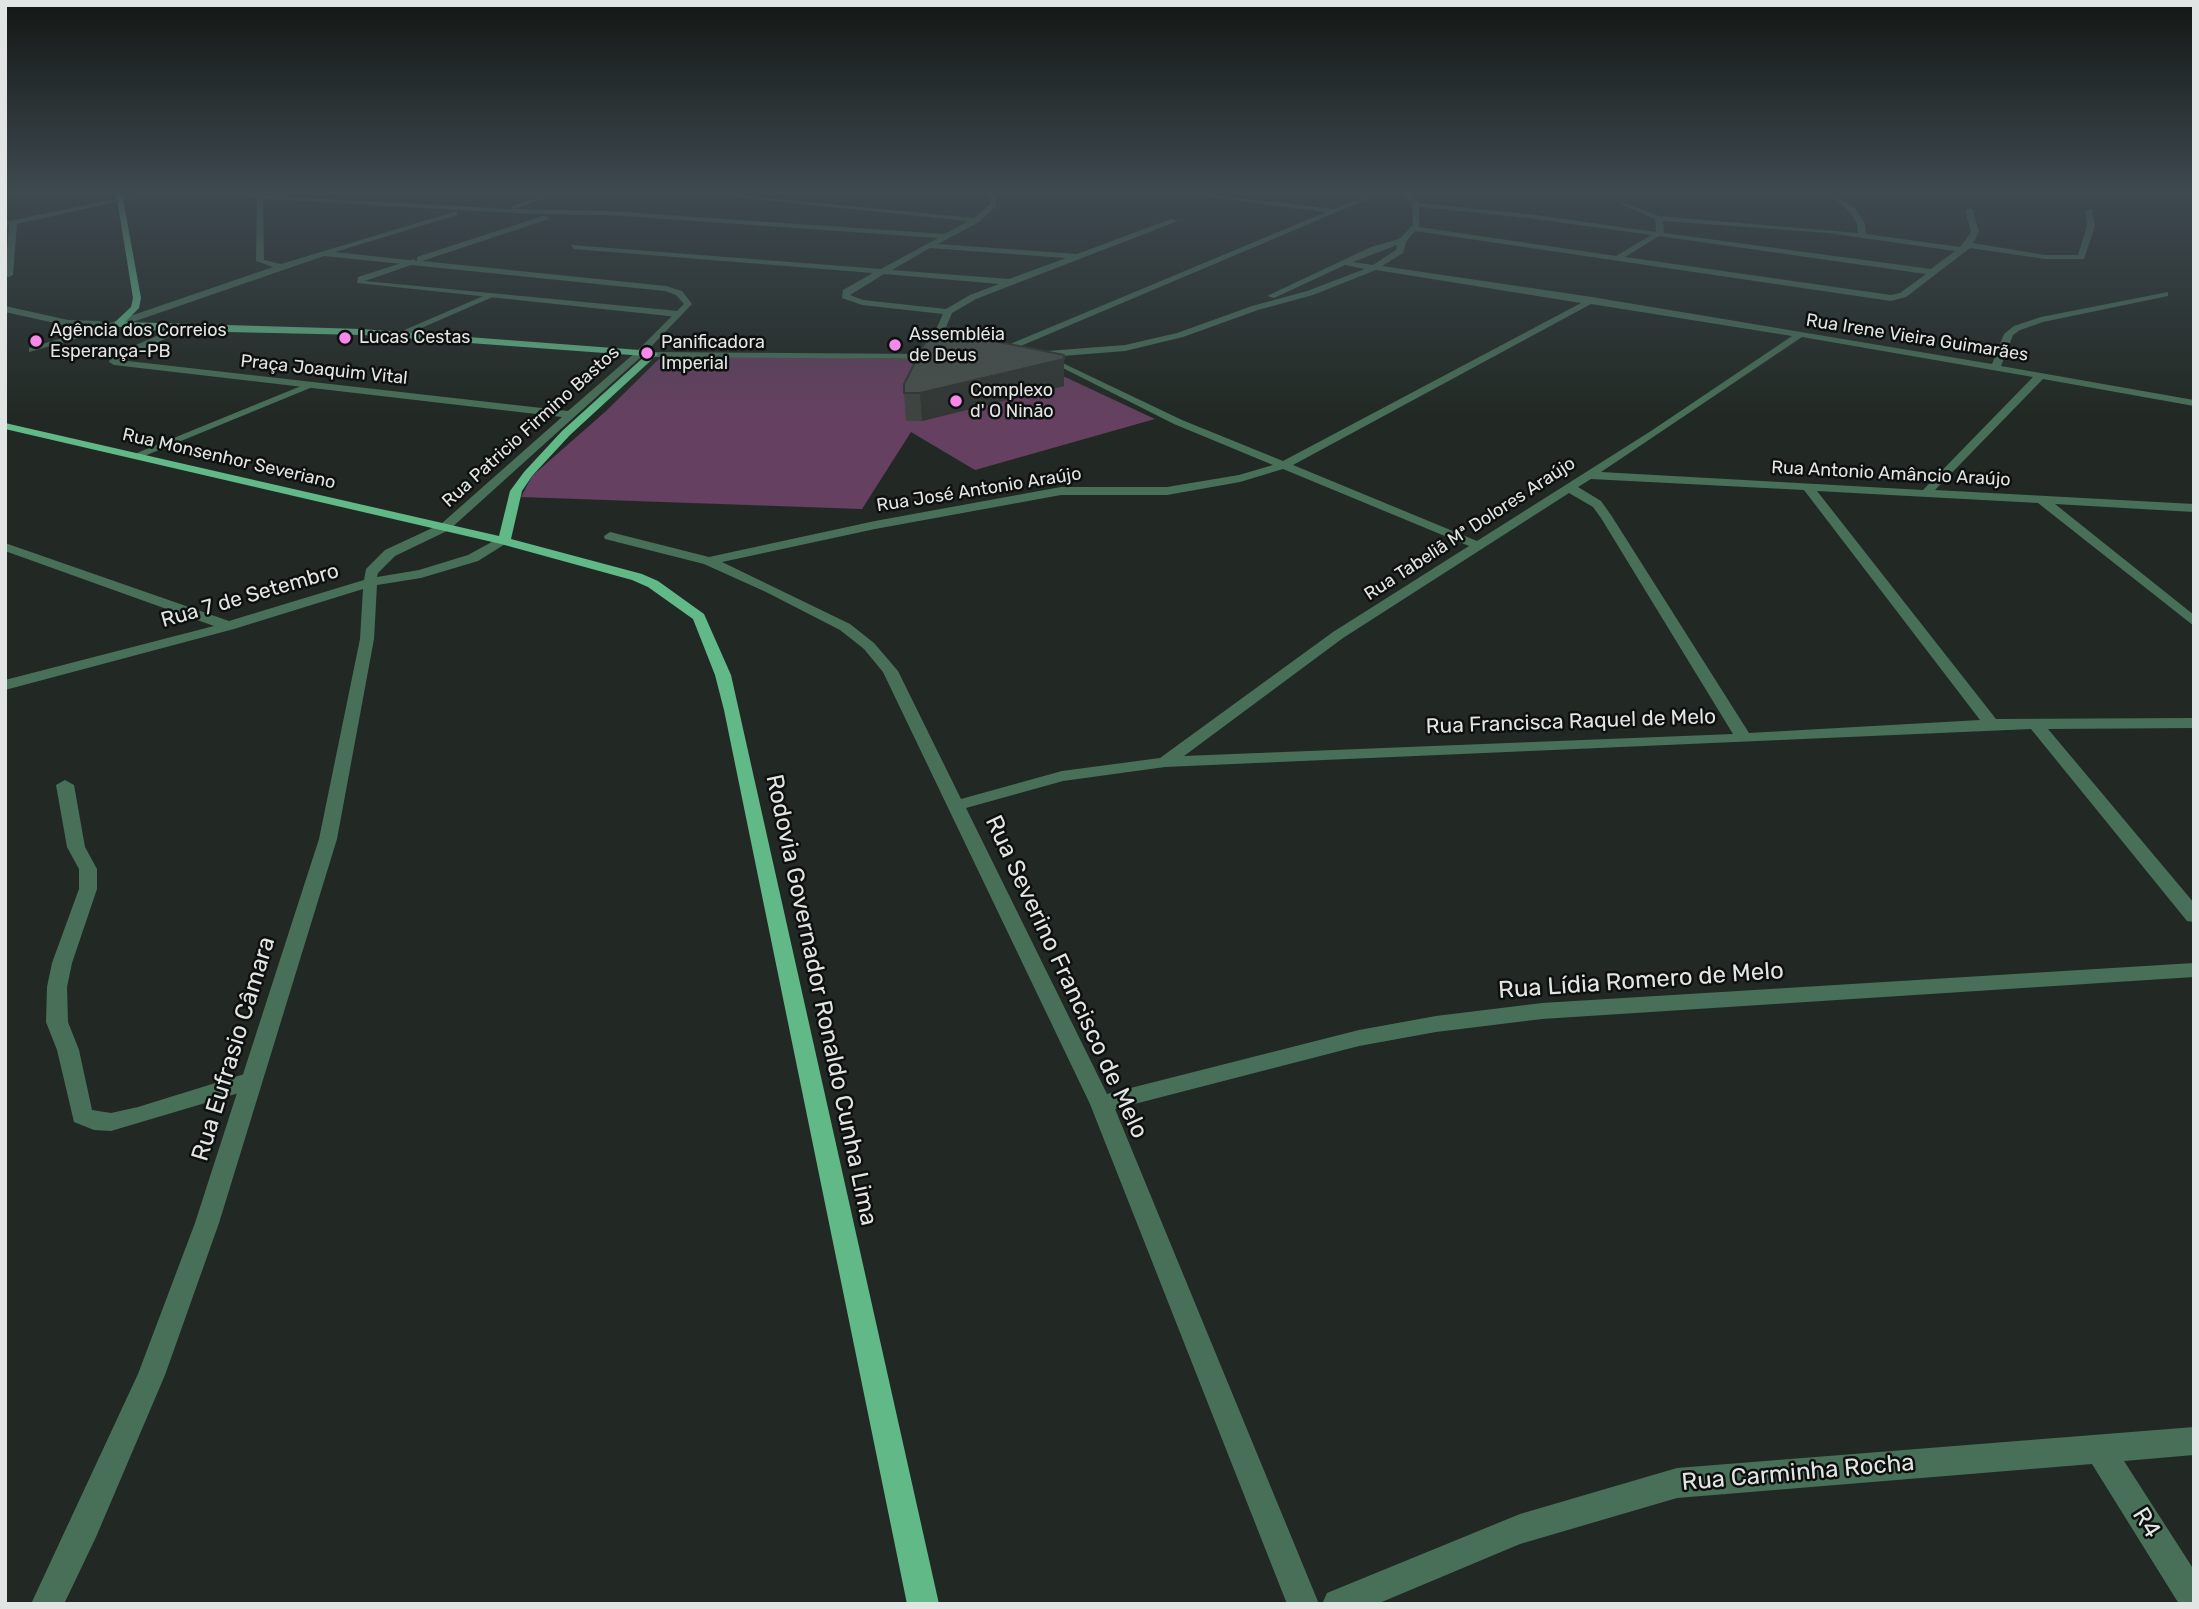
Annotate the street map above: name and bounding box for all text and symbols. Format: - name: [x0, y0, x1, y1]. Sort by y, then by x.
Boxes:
- street label: Rua Irene Vieira Guimarães: [1804, 310, 2030, 366]
- place label: Agência dos Correios Esperança-PB: [50, 320, 227, 362]
- place label: Assembléia de Deus: [909, 324, 1005, 366]
- place label: Lucas Cestas: [359, 327, 471, 349]
- marker: Lucas Cestas: [337, 330, 353, 346]
- place label: Panificadora Imperial: [661, 332, 765, 374]
- marker: Agência dos Correios Esperança-PB: [28, 333, 44, 349]
- marker: Assembléia de Deus: [887, 337, 903, 353]
- street label: Rua Patricio Firmino Bastos: [438, 342, 624, 512]
- marker: Panificadora Imperial: [639, 345, 655, 361]
- street label: Praça Joaquim Vital: [239, 350, 409, 390]
- place label: Complexo d' O Ninão: [970, 380, 1054, 422]
- marker: Complexo d' O Ninão: [948, 393, 964, 409]
- street label: Rua Monsenhor Severiano: [120, 424, 338, 494]
- street label: Rua Tabeliã Mª Dolores Araújo: [1361, 453, 1579, 605]
- street label: Rua Antonio Amâncio Araújo: [1771, 457, 2011, 491]
- street label: Rua José Antonio Araújo: [875, 463, 1083, 517]
- street label: Rua 7 de Setembro: [158, 559, 342, 633]
- street label: Rua Francisca Raquel de Melo: [1425, 704, 1717, 740]
- street label: Rodovia Governador Ronaldo Cunha Lima: [759, 772, 883, 1228]
- street label: Rua Severino Francisco de Melo: [978, 811, 1154, 1143]
- street label: Rua Eufrasio Câmara: [186, 933, 282, 1165]
- street label: Rua Lídia Romero de Melo: [1497, 957, 1785, 1005]
- street label: Rua Carminha Rocha: [1680, 1448, 1916, 1498]
- street label: R4: [2126, 1502, 2166, 1544]

